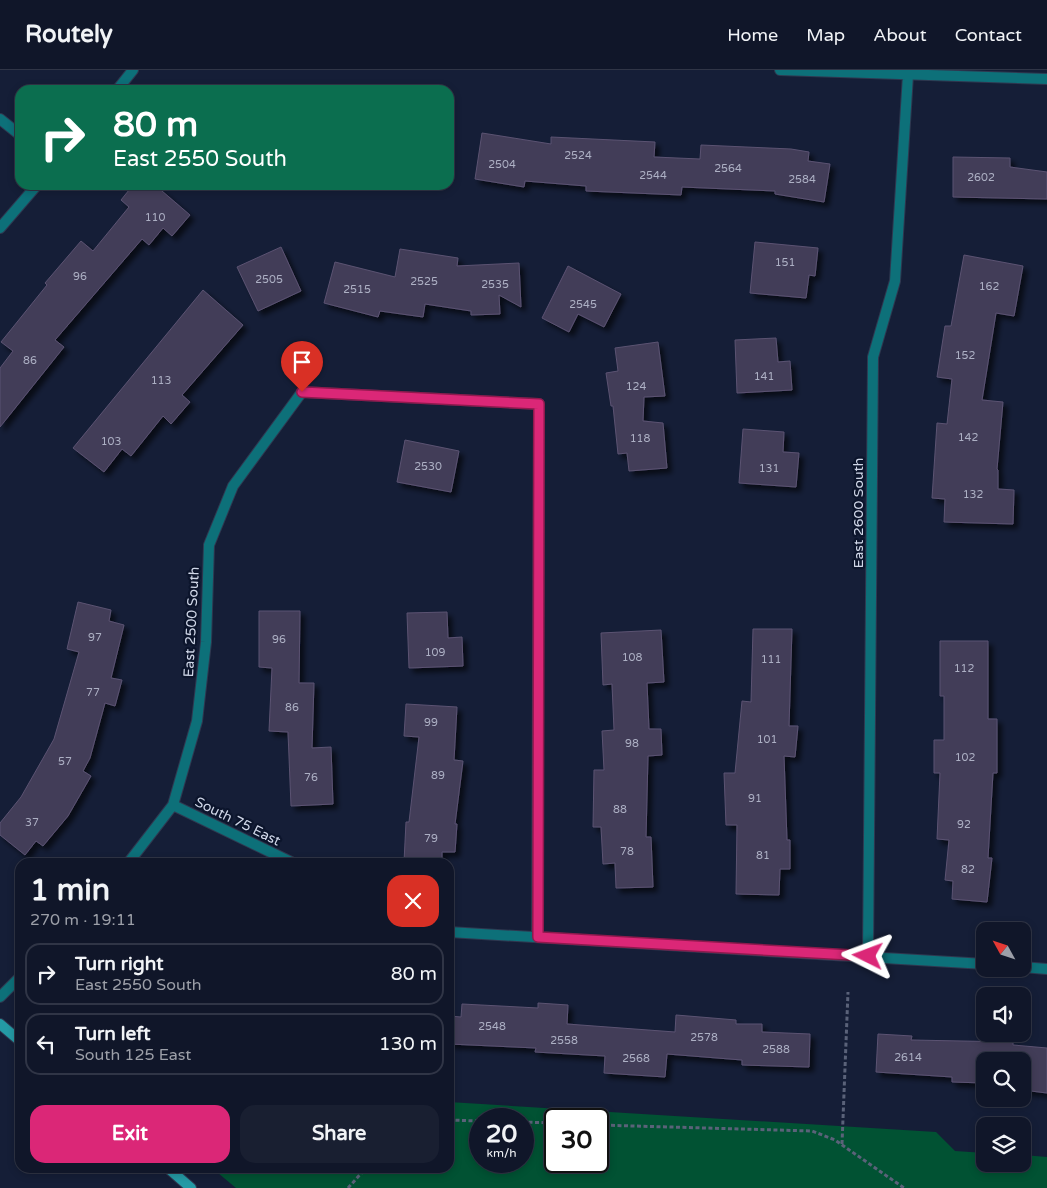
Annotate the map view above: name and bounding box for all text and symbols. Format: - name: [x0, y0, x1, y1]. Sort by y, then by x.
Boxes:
- text: Routely: [25, 20, 113, 49]
- text: Home: [727, 24, 778, 46]
- text: Map: [806, 24, 845, 46]
- text: About: [873, 24, 927, 46]
- text: Contact: [955, 24, 1022, 46]
- text: 80 m: [113, 104, 198, 146]
- icon: right: [30, 105, 95, 170]
- text: East 2550 South: [113, 146, 287, 172]
- house number: 2524: [564, 149, 592, 162]
- house number: 2504: [488, 158, 516, 171]
- house number: 2564: [714, 162, 742, 175]
- house number: 2544: [639, 169, 667, 182]
- house number: 2602: [967, 171, 995, 184]
- house number: 2584: [788, 173, 816, 186]
- house number: 110: [145, 211, 165, 224]
- house number: 151: [775, 256, 795, 269]
- house number: 96: [73, 270, 87, 283]
- house number: 2505: [255, 273, 283, 286]
- house number: 2525: [410, 275, 438, 288]
- house number: 2535: [481, 278, 509, 291]
- house number: 162: [979, 280, 999, 293]
- house number: 2515: [343, 283, 371, 296]
- house number: 2545: [569, 298, 597, 311]
- pin: [281, 341, 323, 392]
- icon: arrive: [288, 348, 316, 376]
- house number: 152: [955, 349, 975, 362]
- house number: 86: [23, 354, 37, 367]
- house number: 141: [754, 370, 774, 383]
- house number: 113: [151, 374, 171, 387]
- house number: 124: [626, 380, 646, 393]
- house number: 142: [958, 431, 978, 444]
- house number: 118: [630, 432, 650, 445]
- house number: 103: [101, 435, 121, 448]
- street label: East 2600 South: [850, 458, 867, 568]
- house number: 2530: [414, 460, 442, 473]
- house number: 131: [759, 462, 779, 475]
- house number: 132: [963, 488, 983, 501]
- street label: East 2500 South: [180, 566, 203, 678]
- house number: 97: [88, 631, 102, 644]
- house number: 96: [272, 633, 286, 646]
- house number: 109: [425, 646, 445, 659]
- house number: 108: [622, 651, 642, 664]
- house number: 111: [761, 653, 781, 666]
- house number: 112: [954, 662, 974, 675]
- house number: 77: [86, 686, 100, 699]
- house number: 86: [285, 701, 299, 714]
- house number: 99: [424, 716, 438, 729]
- house number: 101: [757, 733, 777, 746]
- house number: 98: [625, 737, 639, 750]
- house number: 102: [955, 751, 975, 764]
- house number: 57: [58, 755, 72, 768]
- house number: 89: [431, 769, 445, 782]
- house number: 76: [304, 771, 318, 784]
- house number: 91: [748, 792, 762, 805]
- street label: South 75 East: [192, 793, 284, 850]
- house number: 88: [613, 803, 627, 816]
- house number: 37: [25, 816, 39, 829]
- house number: 92: [957, 818, 971, 831]
- house number: 79: [424, 832, 438, 845]
- house number: 78: [620, 845, 634, 858]
- house number: 81: [756, 849, 770, 862]
- house number: 82: [961, 863, 975, 876]
- text: 1 min: [30, 872, 110, 909]
- button: close: [387, 875, 439, 927]
- text: 270 m · 19:11: [30, 910, 136, 930]
- north arrow: [976, 922, 1031, 978]
- map controls: [976, 922, 1031, 1172]
- position arrow: [841, 929, 893, 981]
- text: Turn right: [75, 953, 163, 975]
- icon: right: [32, 960, 60, 988]
- text: 80 m: [391, 963, 437, 985]
- text: East 2550 South: [75, 975, 202, 995]
- button: sound: [976, 987, 1031, 1042]
- house number: 2548: [478, 1020, 506, 1033]
- text: Turn left: [75, 1023, 151, 1045]
- icon: left: [32, 1030, 60, 1058]
- house number: 2578: [690, 1031, 718, 1044]
- text: 130 m: [379, 1033, 437, 1055]
- house number: 2558: [550, 1034, 578, 1047]
- house number: 2588: [762, 1043, 790, 1056]
- text: South 125 East: [75, 1045, 191, 1065]
- house number: 2614: [894, 1051, 922, 1064]
- house number: 2568: [622, 1052, 650, 1065]
- button: search: [976, 1052, 1031, 1107]
- button: Exit: [30, 1105, 230, 1163]
- button: Share: [240, 1105, 439, 1163]
- speed limit sign: 30: [544, 1108, 609, 1173]
- button: layers: [976, 1117, 1031, 1172]
- text: 20: [486, 1119, 517, 1149]
- text: km/h: [486, 1146, 517, 1160]

